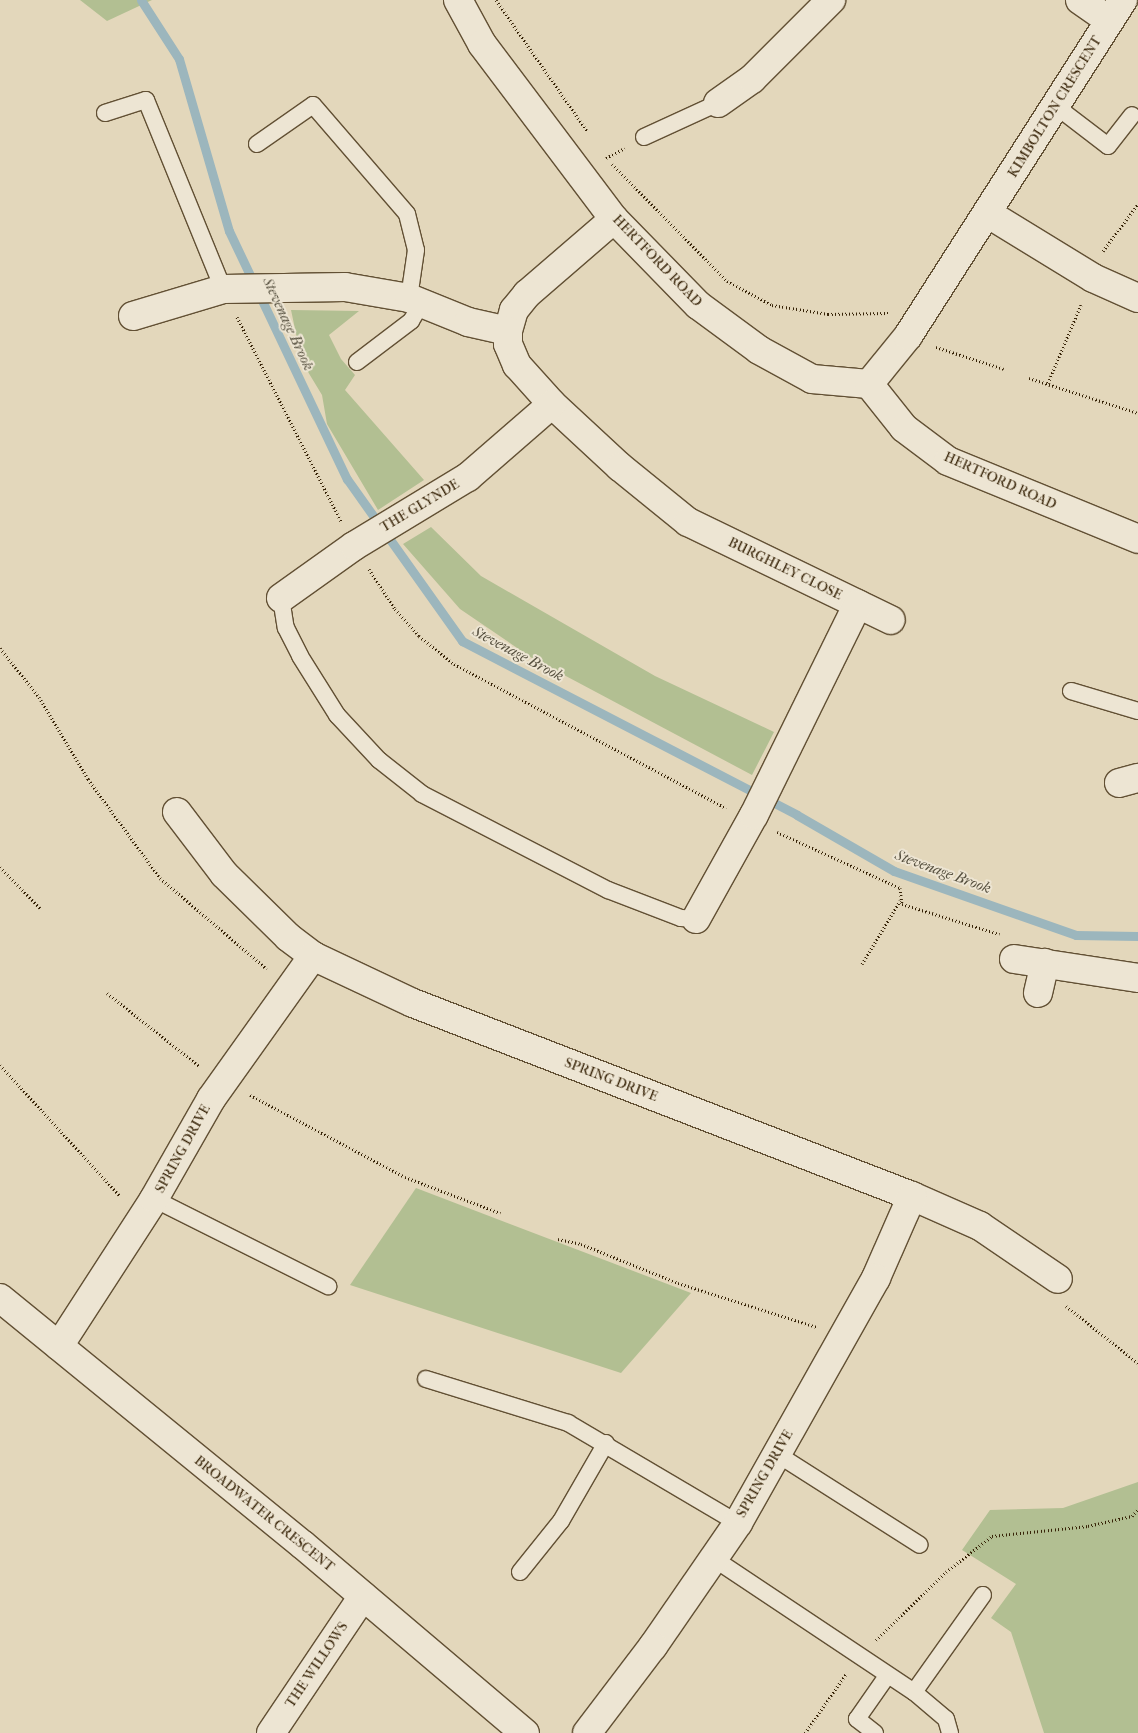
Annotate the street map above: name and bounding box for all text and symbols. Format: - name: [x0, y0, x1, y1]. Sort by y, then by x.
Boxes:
- street label: KIMBOLTON CRESCENT: [1005, 33, 1105, 181]
- street label: HERTFORD ROAD: [609, 212, 705, 310]
- water label: Stevenage Brook: [259, 274, 317, 374]
- street label: HERTFORD ROAD: [941, 449, 1059, 513]
- street label: THE GLYNDE: [377, 476, 463, 536]
- street label: BURGHLEY CLOSE: [725, 534, 845, 604]
- water label: Stevenage Brook: [469, 622, 567, 686]
- water label: Stevenage Brook: [893, 846, 993, 898]
- street label: SPRING DRIVE: [562, 1055, 660, 1105]
- street label: SPRING DRIVE: [152, 1102, 214, 1196]
- street label: SPRING DRIVE: [733, 1427, 797, 1521]
- street label: BROADWATER CRESCENT: [191, 1452, 337, 1576]
- street label: THE WILLOWS: [282, 1619, 352, 1711]

